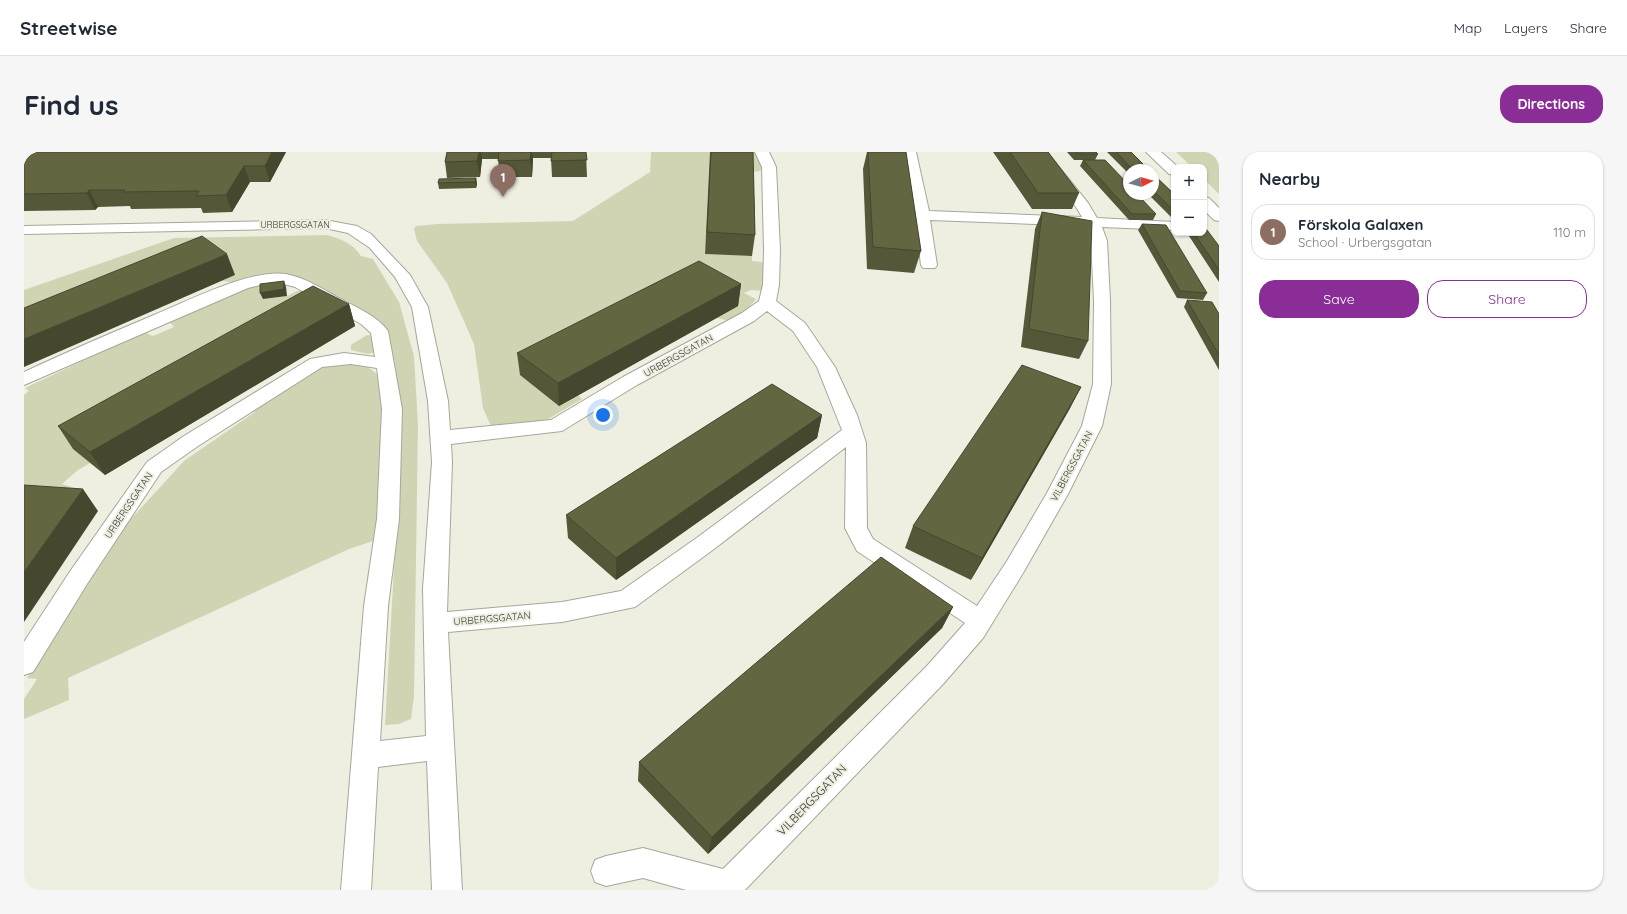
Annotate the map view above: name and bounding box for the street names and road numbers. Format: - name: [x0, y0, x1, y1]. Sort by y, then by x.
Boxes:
- street label: URBERGSGATAN: [260, 219, 330, 230]
- street label: URBERGSGATAN: [641, 331, 715, 380]
- street label: VILBERGSGATAN: [1047, 429, 1096, 504]
- street label: URBERGSGATAN: [101, 470, 155, 541]
- street label: URBERGSGATAN: [453, 609, 531, 628]
- street label: VILBERGSGATAN: [774, 761, 850, 839]

